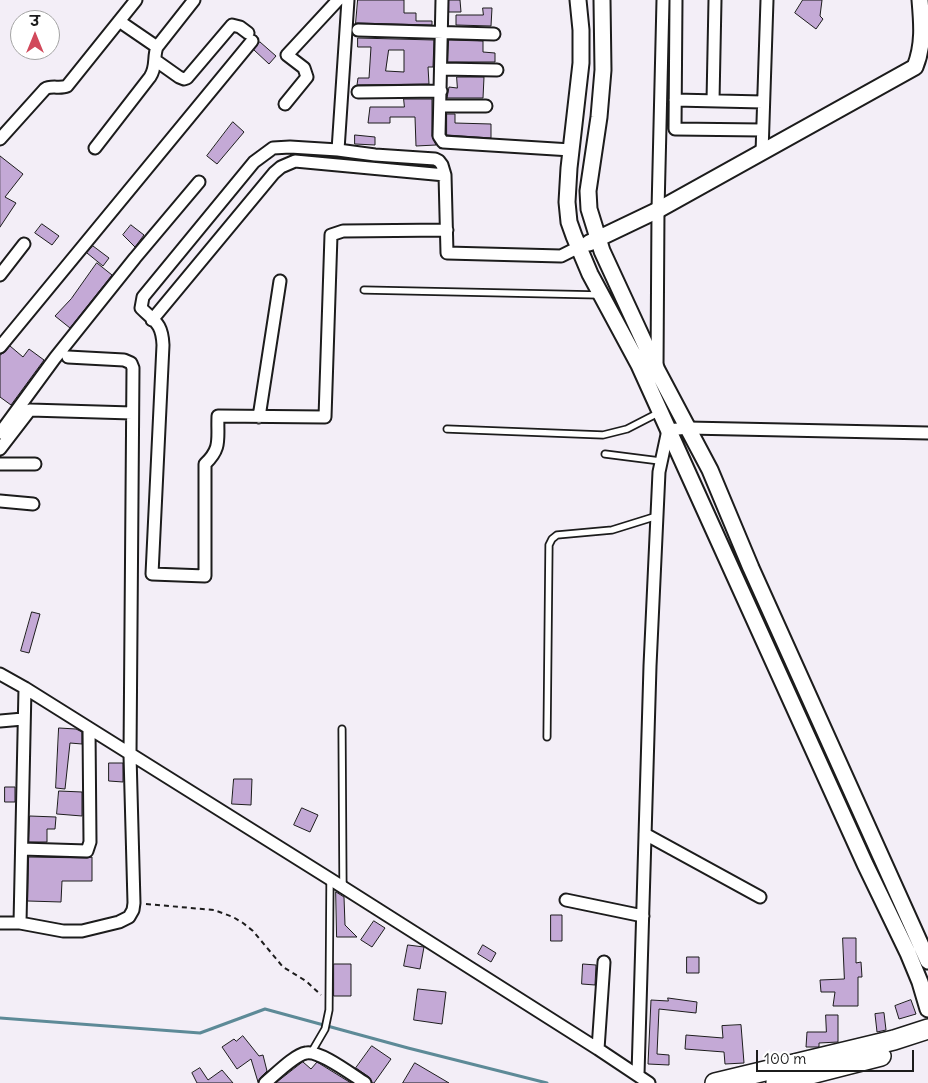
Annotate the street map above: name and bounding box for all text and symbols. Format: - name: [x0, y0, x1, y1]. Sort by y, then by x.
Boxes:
- north arrow: [10, 10, 60, 60]
- text: उ: [30, 12, 40, 30]
- scale bar: [758, 1040, 916, 1072]
- text: 100 m: [764, 1049, 806, 1068]

